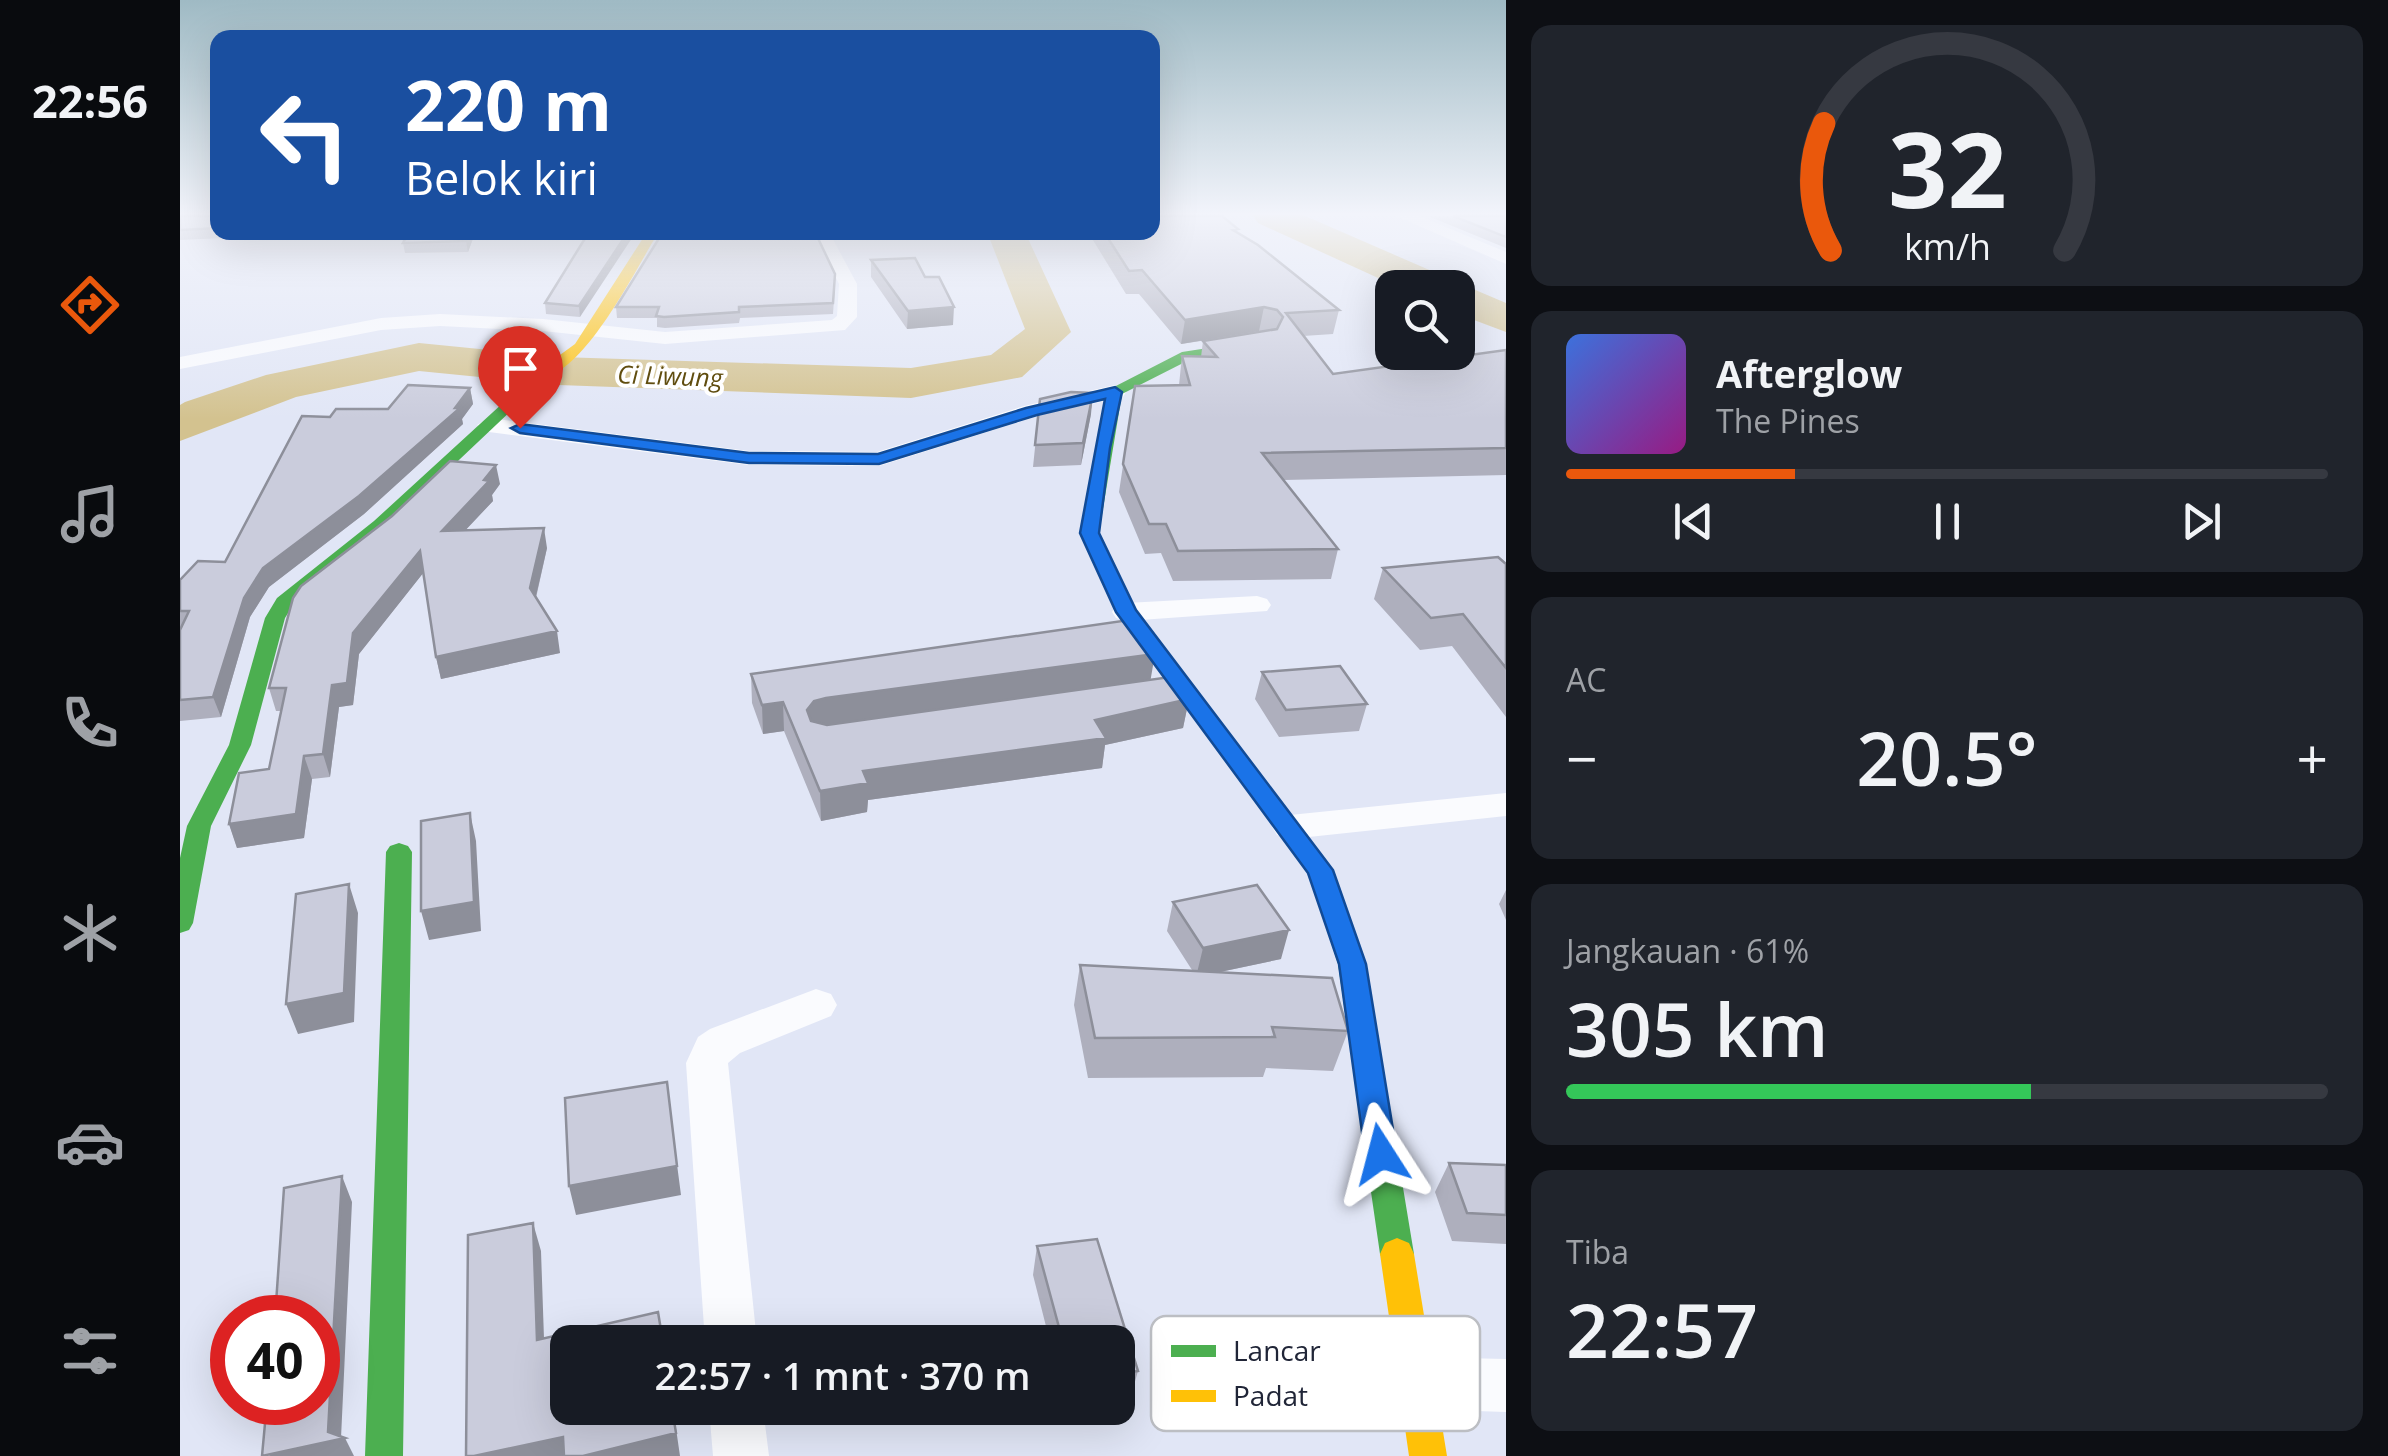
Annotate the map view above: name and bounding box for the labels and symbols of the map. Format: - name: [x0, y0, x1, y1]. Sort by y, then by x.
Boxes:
- pin: [478, 326, 563, 429]
- water label: Ci Liwung: [617, 356, 724, 394]
- position arrow: [1329, 1102, 1433, 1206]
- speed limit sign: 40: [210, 1295, 340, 1425]
- legend: [1151, 1316, 1480, 1431]
- text: Lancar: [1233, 1331, 1321, 1369]
- text: Padat: [1233, 1376, 1308, 1414]

